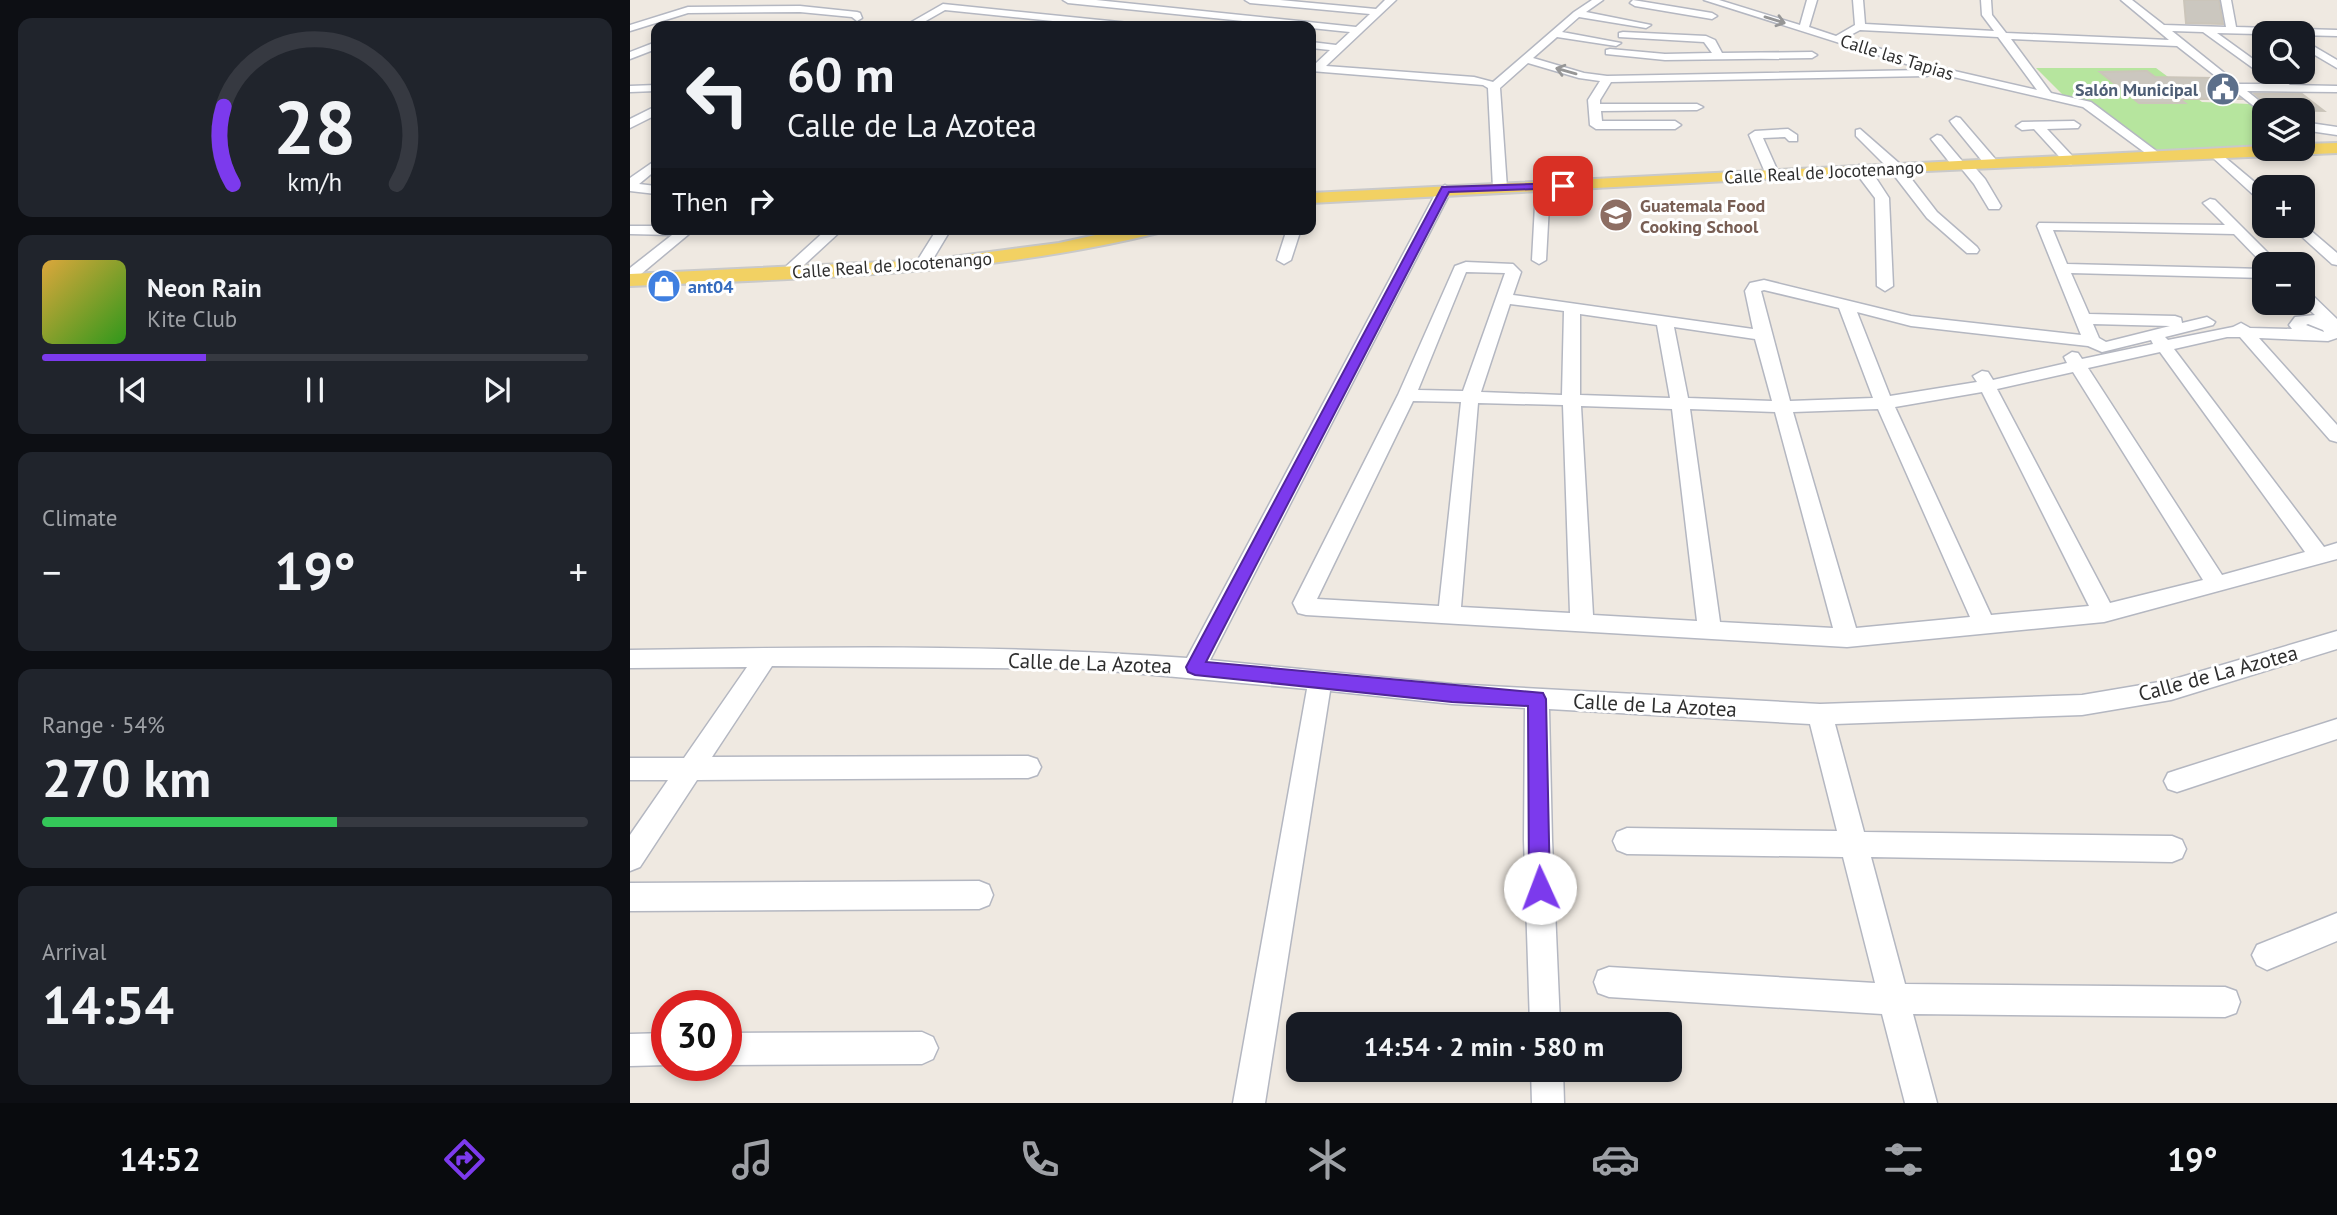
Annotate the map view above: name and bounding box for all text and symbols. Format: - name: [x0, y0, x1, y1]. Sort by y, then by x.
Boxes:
- one-way arrow: [1763, 14, 1785, 27]
- map controls: [2252, 21, 2315, 315]
- button: search: [2252, 21, 2315, 84]
- street label: Calle las Tapias: [1837, 29, 1957, 85]
- text: 60 m: [787, 42, 894, 106]
- icon: left: [672, 49, 763, 140]
- one-way arrow: [1556, 63, 1578, 76]
- public building icon: Salón Municipal: [2204, 70, 2242, 108]
- place label: Salón Municipal: [2075, 78, 2199, 101]
- text: 28: [274, 80, 356, 174]
- button: layers: [2252, 98, 2315, 161]
- text: Calle de La Azotea: [787, 104, 1037, 146]
- street label: Calle Real de Jocotenango: [1723, 155, 1925, 189]
- pin: [1533, 156, 1593, 216]
- text: km/h: [288, 165, 342, 197]
- icon: arrive: [1544, 167, 1582, 205]
- button: +: [2252, 175, 2315, 238]
- icon: right: [742, 182, 780, 220]
- text: Then: [672, 185, 728, 218]
- place label: Guatemala Food Cooking School: [1640, 194, 1765, 238]
- school or university icon: Guatemala Food Cooking School: [1597, 196, 1635, 234]
- street label: Calle Real de Jocotenango: [791, 247, 993, 283]
- button: −: [2252, 252, 2315, 315]
- shop icon: ant04: [645, 267, 683, 305]
- text: Neon Rain: [147, 271, 262, 304]
- place label: ant04: [688, 275, 733, 298]
- text: Kite Club: [147, 304, 237, 333]
- icon: previous: [114, 371, 152, 409]
- icon: pause: [296, 371, 334, 409]
- icon: next: [478, 371, 516, 409]
- text: Climate: [42, 503, 117, 532]
- text: 19°: [274, 537, 356, 604]
- text: −: [42, 547, 61, 596]
- text: +: [569, 547, 588, 596]
- street label: Calle de La Azotea: [2135, 639, 2301, 707]
- street label: Calle de La Azotea: [1008, 647, 1172, 679]
- street label: Calle de La Azotea: [1572, 687, 1738, 723]
- text: Range · 54%: [42, 710, 165, 739]
- text: 270 km: [42, 744, 211, 811]
- position arrow: [1503, 851, 1577, 925]
- text: Arrival: [42, 937, 106, 966]
- text: 14:54: [42, 971, 174, 1038]
- speed limit sign: 30: [651, 990, 742, 1081]
- text: 14:54 · 2 min · 580 m: [1364, 1030, 1604, 1063]
- icon: directions: [440, 1135, 489, 1184]
- icon: music: [728, 1135, 777, 1184]
- icon: phone: [1015, 1135, 1064, 1184]
- icon: climate: [1303, 1135, 1352, 1184]
- icon: car: [1591, 1135, 1640, 1184]
- icon: filters: [1879, 1135, 1928, 1184]
- text: 14:52: [119, 1138, 201, 1180]
- text: 19°: [2167, 1138, 2218, 1180]

